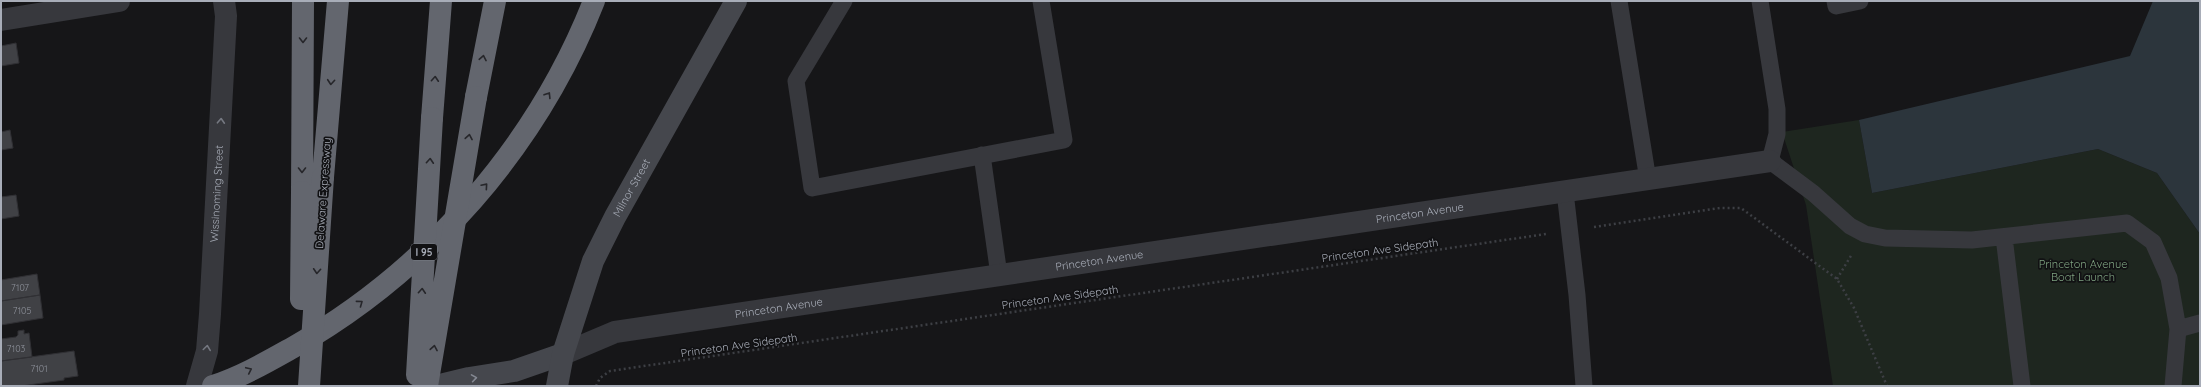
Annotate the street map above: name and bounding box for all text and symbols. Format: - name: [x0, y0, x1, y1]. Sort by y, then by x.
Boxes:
- one-way arrow: [299, 37, 307, 43]
- one-way arrow: [479, 55, 487, 61]
- one-way arrow: [431, 76, 440, 82]
- one-way arrow: [327, 79, 336, 85]
- one-way arrow: [543, 92, 550, 99]
- one-way arrow: [216, 118, 225, 124]
- one-way arrow: [464, 133, 473, 140]
- street label: Delaware Expressway: [312, 137, 334, 249]
- street label: Wissinoming Street: [207, 144, 226, 243]
- street label: Milnor Street: [610, 156, 653, 219]
- one-way arrow: [425, 158, 434, 164]
- one-way arrow: [298, 167, 306, 173]
- one-way arrow: [480, 183, 487, 190]
- street label: Princeton Avenue: [1375, 199, 1465, 226]
- street label: Princeton Ave Sidepath: [1321, 235, 1439, 265]
- road number: I 95: [411, 244, 437, 260]
- street label: Princeton Avenue: [1054, 247, 1144, 274]
- park label: Princeton Avenue Boat Launch: [2039, 257, 2127, 284]
- one-way arrow: [312, 268, 321, 274]
- house number: 7107: [11, 282, 29, 293]
- street label: Princeton Ave Sidepath: [1001, 282, 1119, 312]
- one-way arrow: [417, 288, 426, 294]
- street label: Princeton Avenue: [734, 294, 824, 321]
- one-way arrow: [356, 301, 363, 308]
- house number: 7105: [13, 305, 31, 316]
- street label: Princeton Ave Sidepath: [680, 330, 798, 360]
- house number: 7103: [7, 343, 26, 354]
- one-way arrow: [429, 344, 437, 351]
- one-way arrow: [202, 345, 211, 351]
- house number: 7101: [30, 363, 48, 374]
- one-way arrow: [245, 367, 252, 375]
- one-way arrow: [471, 374, 477, 382]

